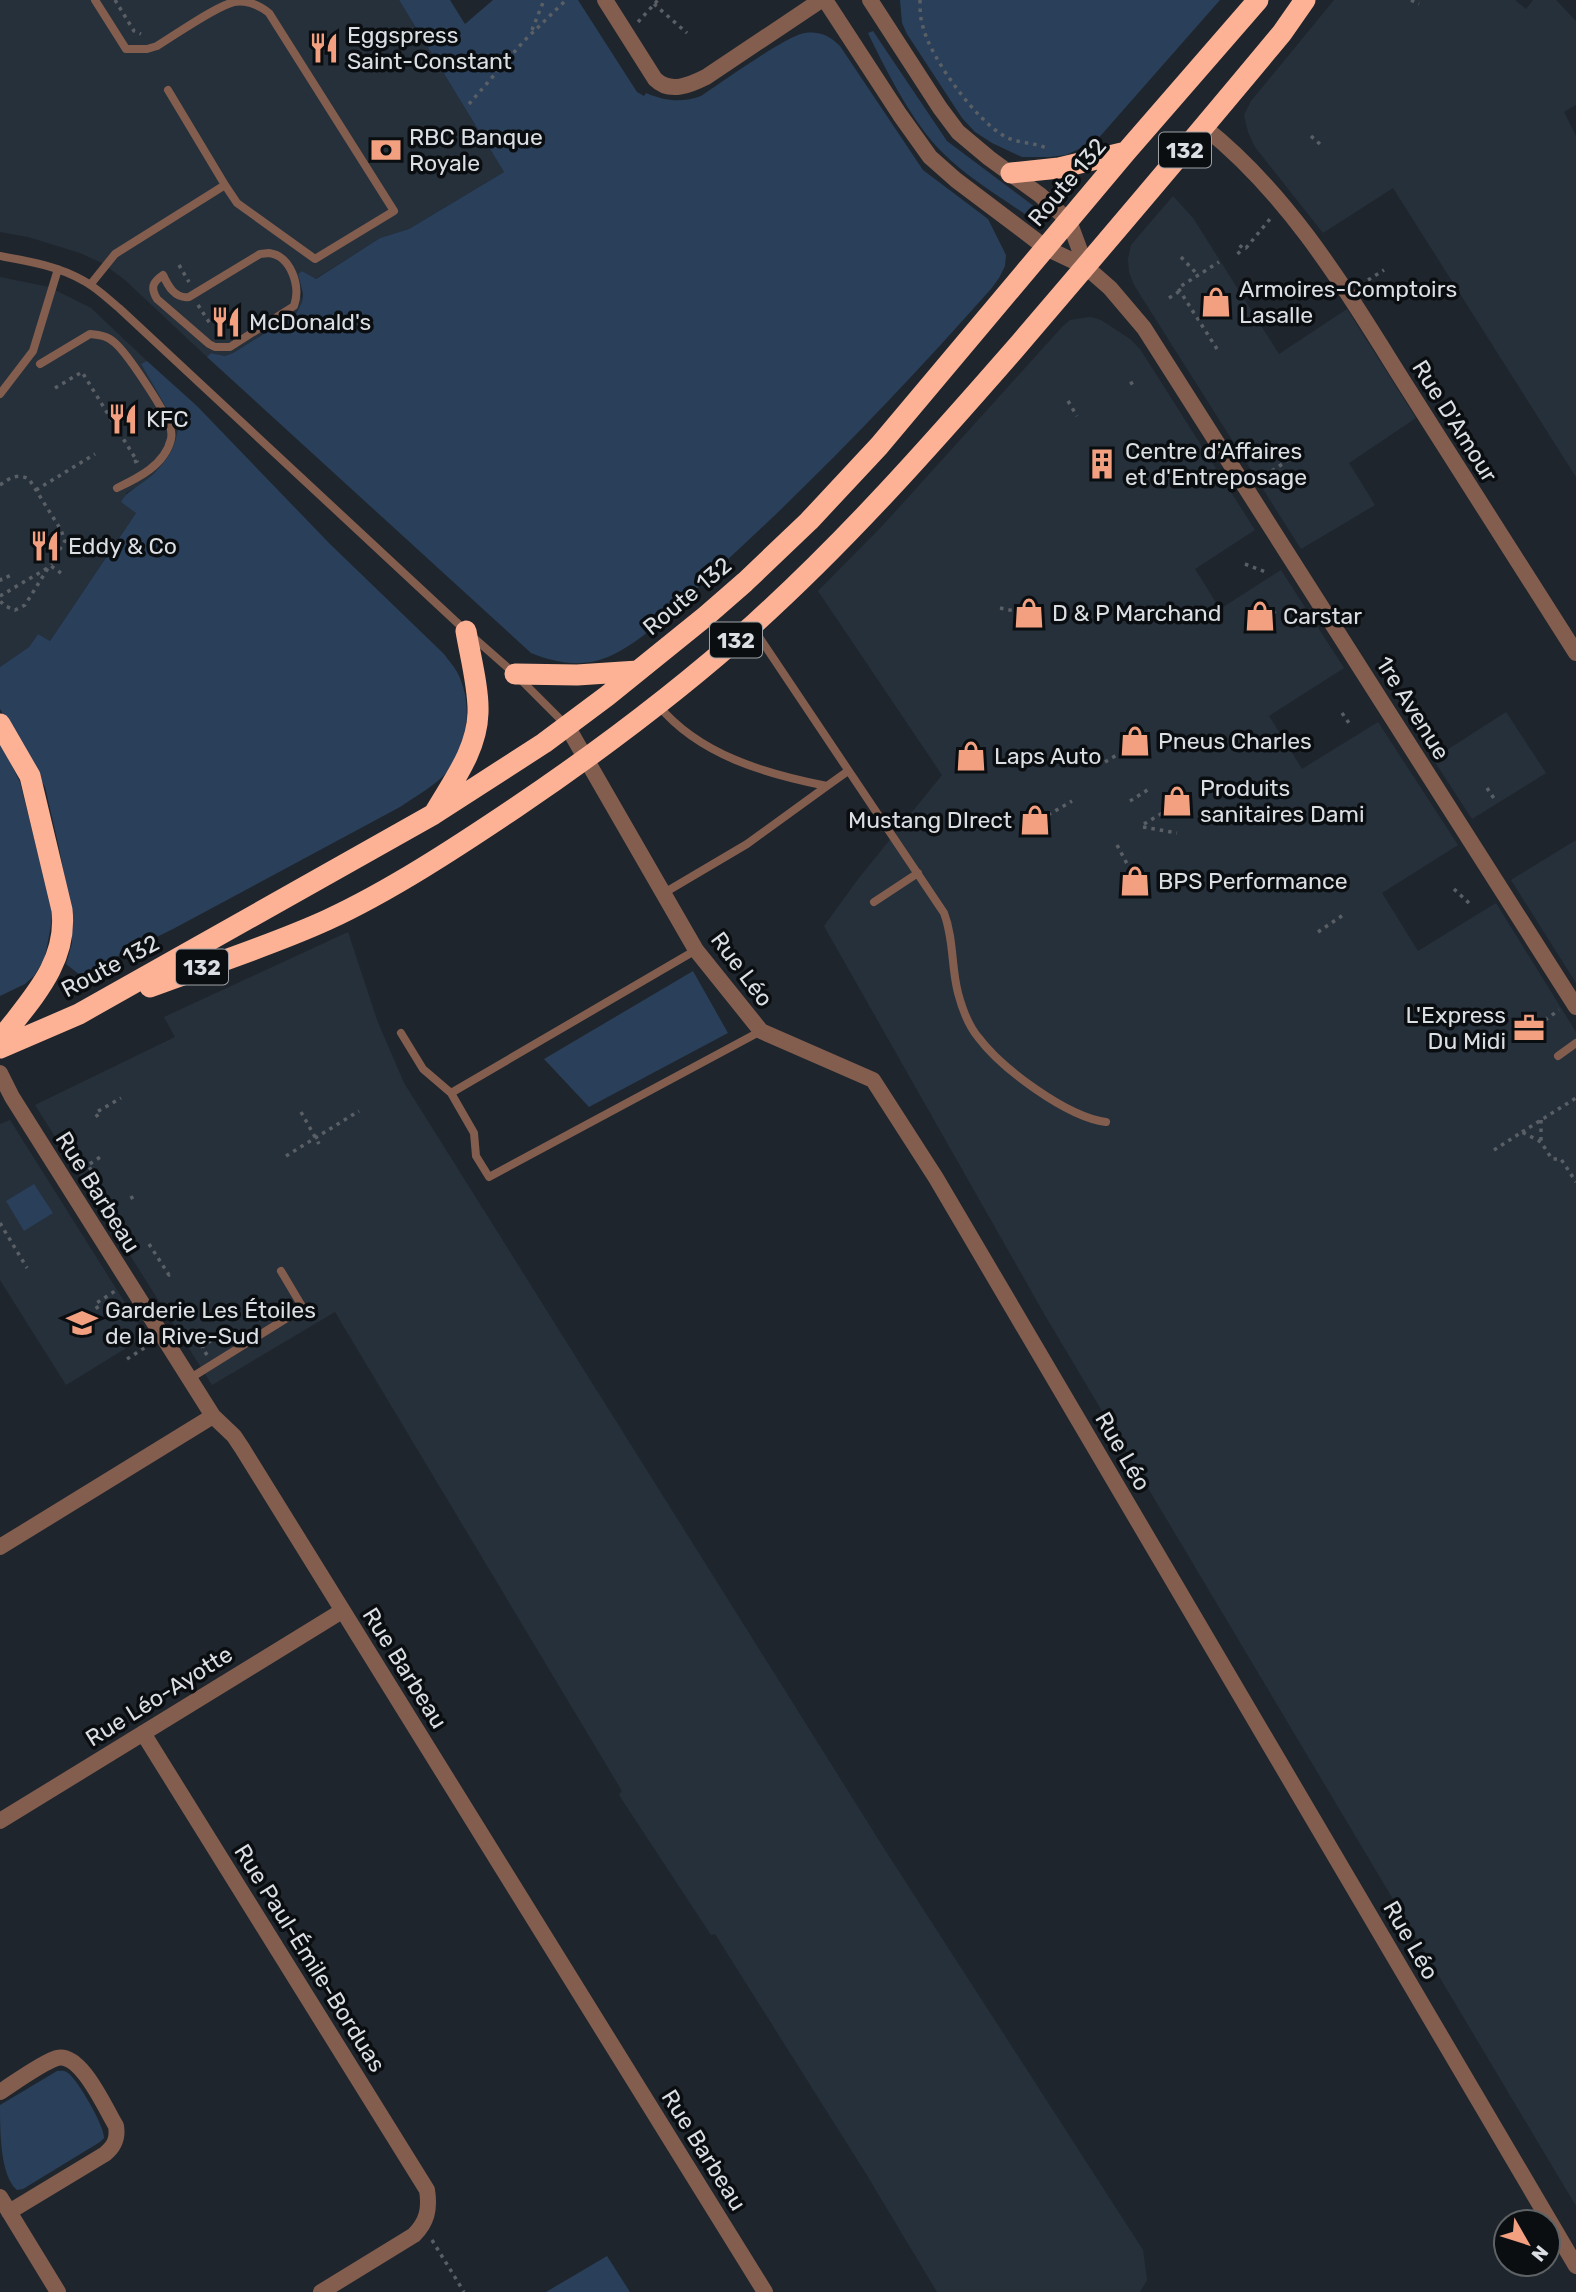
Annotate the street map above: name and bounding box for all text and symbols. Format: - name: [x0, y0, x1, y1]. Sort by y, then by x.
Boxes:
- place label: Eggspress Saint-Constant: [347, 21, 512, 75]
- restaurant icon: Eggspress Saint-Constant: [307, 31, 341, 65]
- place label: RBC Banque Royale: [409, 123, 543, 177]
- street label: Route 132: [1022, 132, 1112, 232]
- road number: 132: [1159, 132, 1211, 168]
- bank icon: RBC Banque Royale: [369, 133, 403, 167]
- place label: Armoires-Comptoirs Lasalle: [1239, 275, 1457, 329]
- shop icon: Armoires-Comptoirs Lasalle: [1199, 285, 1233, 319]
- restaurant icon: McDonald's: [209, 305, 243, 339]
- place label: McDonald's: [249, 308, 371, 336]
- street label: Rue D'Amour: [1406, 355, 1504, 487]
- restaurant icon: KFC: [106, 402, 140, 436]
- place label: KFC: [146, 405, 188, 433]
- place label: Centre d'Affaires et d'Entreposage: [1125, 437, 1307, 491]
- building icon: Centre d'Affaires et d'Entreposage: [1085, 447, 1119, 481]
- restaurant icon: Eddy & Co: [28, 529, 62, 563]
- place label: Eddy & Co: [68, 532, 177, 560]
- street label: Route 132: [637, 551, 737, 641]
- shop icon: D & P Marchand: [1012, 596, 1046, 630]
- place label: D & P Marchand: [1052, 599, 1221, 627]
- shop icon: Carstar: [1243, 599, 1277, 633]
- place label: Carstar: [1283, 602, 1362, 630]
- road number: 132: [710, 622, 762, 658]
- street label: 1re Avenue: [1370, 651, 1456, 765]
- shop icon: Pneus Charles: [1118, 724, 1152, 758]
- place label: Pneus Charles: [1158, 727, 1312, 755]
- shop icon: Laps Auto: [954, 739, 988, 773]
- place label: Laps Auto: [994, 742, 1101, 770]
- place label: Produits sanitaires Dami: [1200, 774, 1365, 828]
- shop icon: Produits sanitaires Dami: [1160, 784, 1194, 818]
- shop icon: Mustang DIrect: [1018, 803, 1052, 837]
- place label: Mustang DIrect: [848, 806, 1012, 834]
- shop icon: BPS Performance: [1118, 864, 1152, 898]
- place label: BPS Performance: [1158, 867, 1348, 895]
- street label: Rue Léo: [705, 926, 779, 1012]
- street label: Route 132: [56, 929, 164, 1003]
- road number: 132: [176, 950, 228, 984]
- place label: L'Express Du Midi: [1406, 1001, 1506, 1055]
- office icon: L'Express Du Midi: [1512, 1011, 1546, 1045]
- street label: Rue Barbeau: [50, 1126, 146, 1258]
- place label: Garderie Les Étoiles de la Rive-Sud: [105, 1296, 316, 1350]
- school or university icon: Garderie Les Étoiles de la Rive-Sud: [65, 1306, 99, 1340]
- street label: Rue Léo: [1089, 1407, 1157, 1495]
- street label: Rue Barbeau: [357, 1602, 453, 1734]
- street label: Rue Léo-Ayotte: [80, 1640, 238, 1752]
- street label: Rue Paul-Émile-Borduas: [228, 1839, 392, 2077]
- street label: Rue Léo: [1377, 1896, 1445, 1984]
- street label: Rue Barbeau: [656, 2084, 752, 2216]
- north arrow: [1492, 2208, 1562, 2278]
- text: N: [1527, 2241, 1553, 2266]

